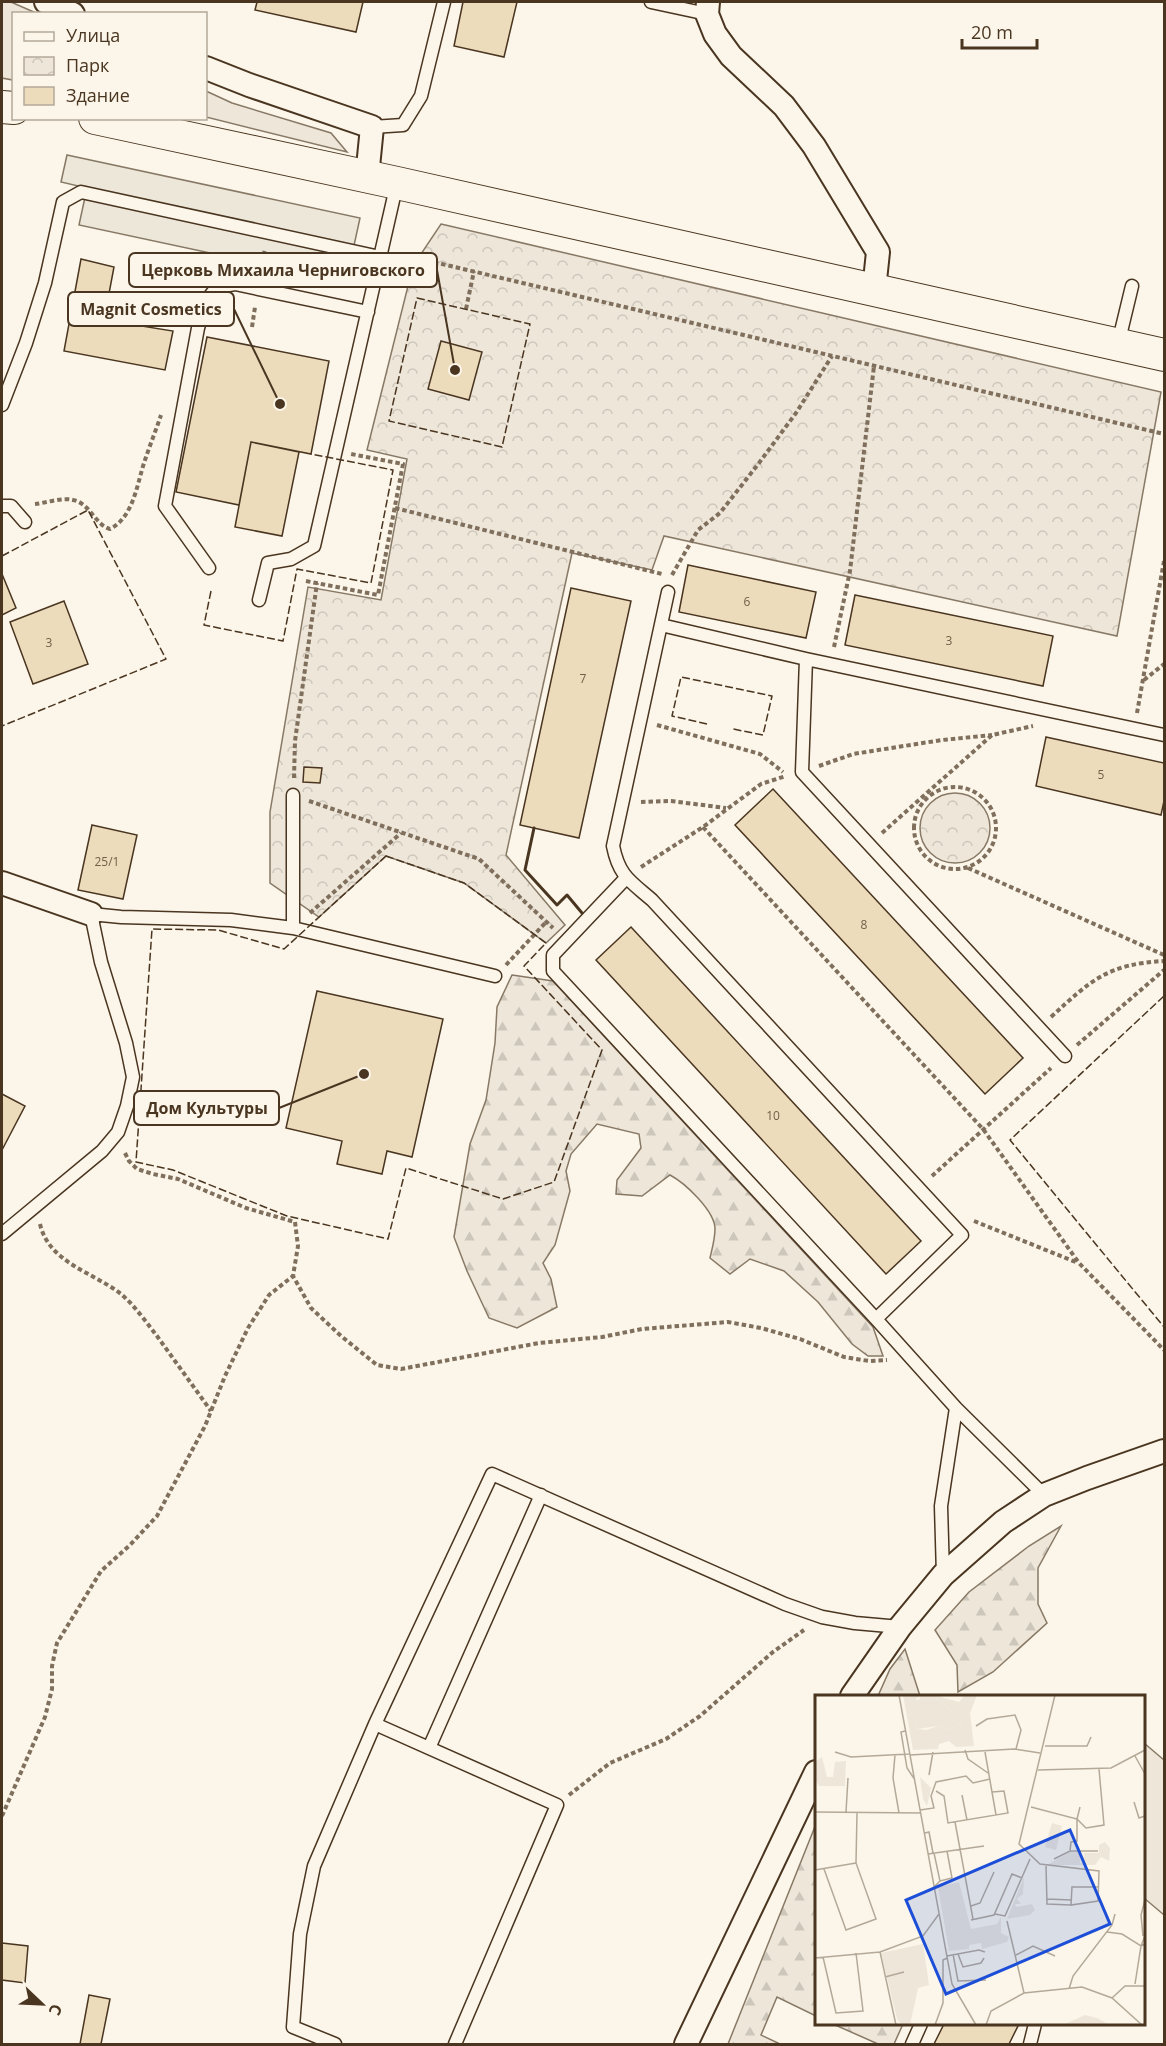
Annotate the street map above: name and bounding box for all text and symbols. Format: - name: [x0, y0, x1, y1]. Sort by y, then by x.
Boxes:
- legend: [12, 12, 207, 120]
- scale bar: [962, 12, 1037, 50]
- text: 20 m: [971, 20, 1013, 44]
- text: Улица: [66, 23, 120, 47]
- text: Парк: [66, 53, 110, 77]
- text: Здание: [66, 83, 130, 107]
- callout: Церковь Михаила Черниговского: [129, 253, 437, 287]
- text: Церковь Михаила Черниговского: [141, 259, 425, 281]
- callout: Magnit Cosmetics: [68, 292, 234, 326]
- text: Magnit Cosmetics: [80, 298, 222, 320]
- house number: 6: [744, 593, 751, 610]
- house number: 3: [946, 632, 953, 649]
- house number: 3: [46, 634, 53, 651]
- house number: 7: [580, 670, 587, 687]
- house number: 5: [1098, 766, 1105, 783]
- house number: 25/1: [95, 853, 119, 870]
- house number: 8: [861, 916, 868, 933]
- callout: Дом Культуры: [134, 1091, 279, 1125]
- text: Дом Культуры: [146, 1097, 268, 1119]
- house number: 10: [766, 1107, 780, 1124]
- inset map: [815, 1695, 1145, 2025]
- north arrow: [12, 1974, 72, 2034]
- text: С: [44, 2001, 68, 2019]

